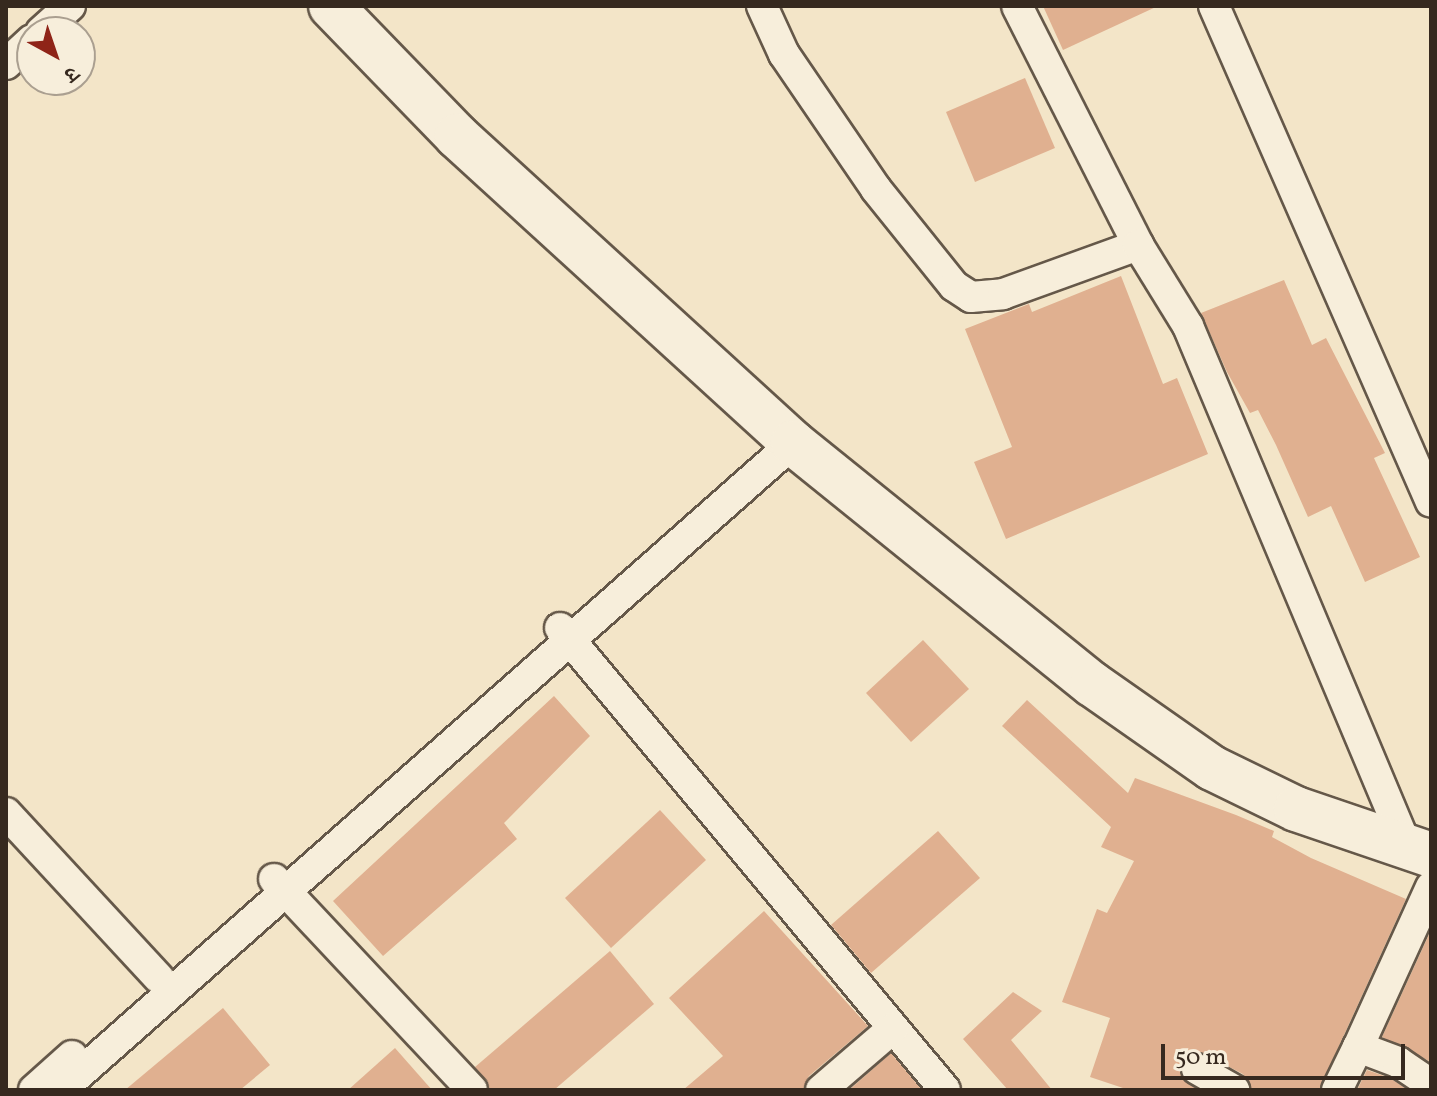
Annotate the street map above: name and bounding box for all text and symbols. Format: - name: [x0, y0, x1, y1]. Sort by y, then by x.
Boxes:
- north arrow: [16, 16, 96, 96]
- text: उ: [56, 58, 85, 89]
- scale bar: [1165, 1028, 1409, 1078]
- text: 50 m: [1175, 1041, 1227, 1075]

